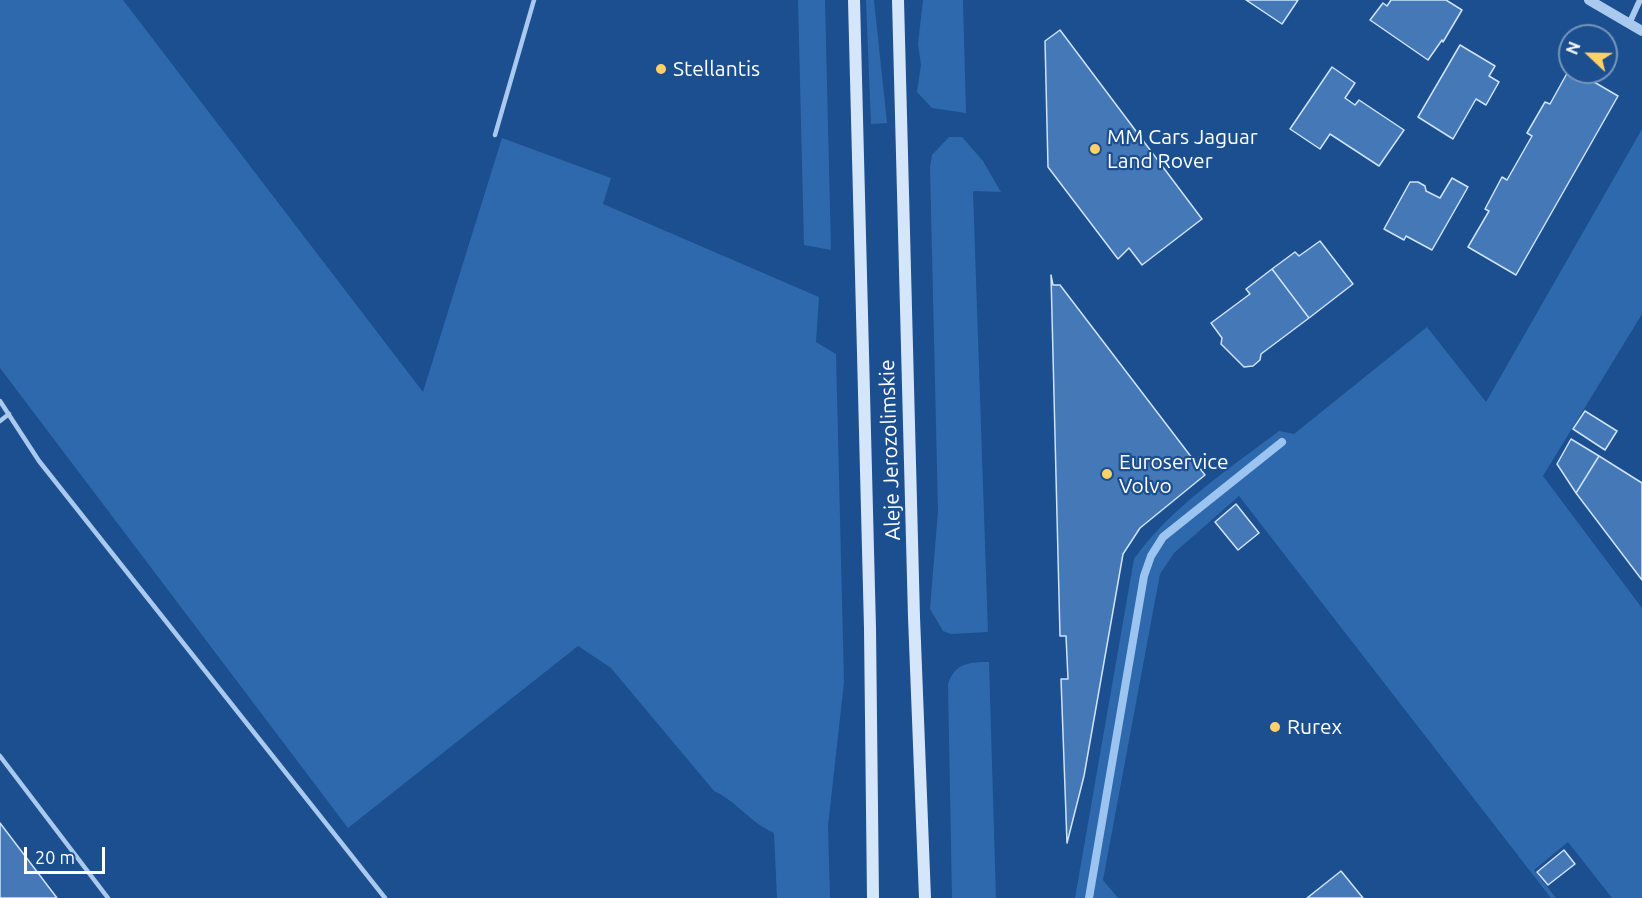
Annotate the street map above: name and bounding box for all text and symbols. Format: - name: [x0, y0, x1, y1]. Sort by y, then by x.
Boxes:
- north arrow: [1558, 24, 1618, 84]
- text: N: [1563, 39, 1584, 57]
- place label: Stellantis: [673, 56, 760, 82]
- marker: Stellantis: [654, 62, 668, 76]
- place label: MM Cars Jaguar Land Rover: [1107, 124, 1258, 174]
- marker: MM Cars Jaguar Land Rover: [1088, 142, 1102, 156]
- street label: Aleje Jerozolimskie: [874, 359, 906, 541]
- place label: Euroservice Volvo: [1119, 449, 1229, 499]
- marker: Euroservice Volvo: [1100, 467, 1114, 481]
- place label: Rurex: [1287, 714, 1342, 740]
- marker: Rurex: [1268, 720, 1282, 734]
- scale bar: [27, 835, 108, 873]
- text: 20 m: [35, 847, 75, 867]

